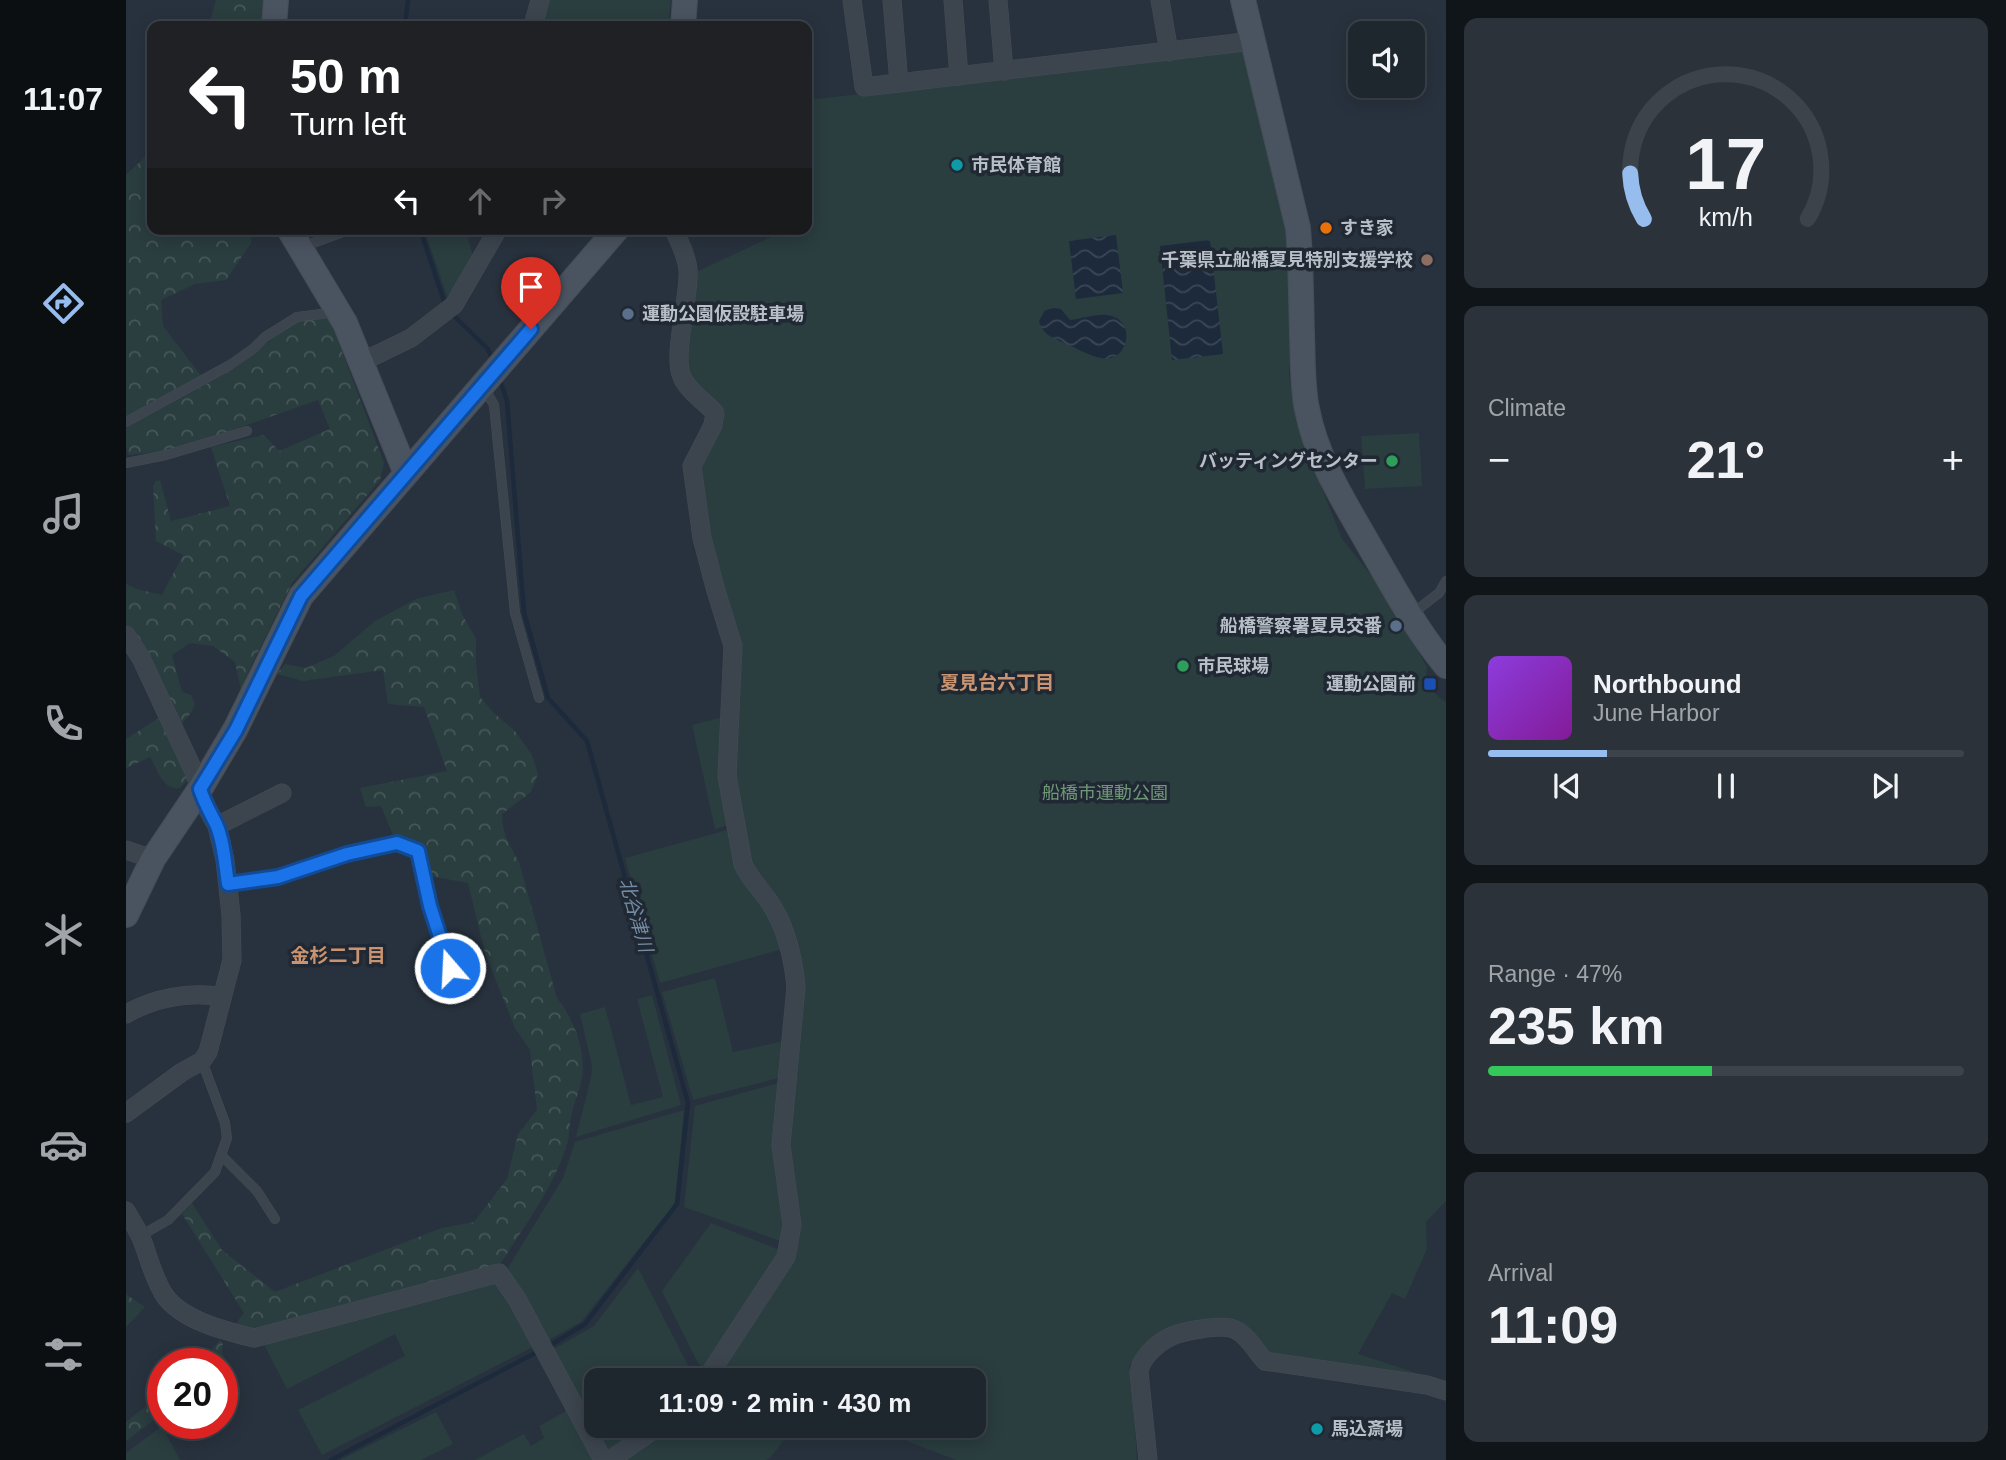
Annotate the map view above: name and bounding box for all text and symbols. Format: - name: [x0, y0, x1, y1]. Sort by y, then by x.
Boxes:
- map controls: [1348, 21, 1425, 98]
- button: sound: [1348, 21, 1425, 98]
- icon: left: [175, 49, 266, 140]
- text: 50 m: [290, 49, 402, 103]
- text: 11:07: [23, 81, 103, 117]
- text: Turn left: [290, 106, 406, 142]
- text: 17: [1686, 124, 1766, 205]
- place label: 市民体育館: [971, 155, 1061, 175]
- marker: 市民体育館: [949, 157, 965, 173]
- icon: left: [388, 182, 426, 220]
- icon: ahead: [461, 182, 499, 220]
- icon: right: [534, 182, 572, 220]
- text: km/h: [1699, 203, 1753, 231]
- place label: すき家: [1340, 218, 1394, 238]
- marker: すき家: [1318, 220, 1334, 236]
- place label: 千葉県立船橋夏見特別支援学校: [1161, 250, 1413, 270]
- marker: 千葉県立船橋夏見特別支援学校: [1419, 252, 1435, 268]
- pin: [501, 257, 561, 329]
- icon: arrive: [512, 268, 550, 306]
- icon: directions: [39, 279, 88, 328]
- place label: 運動公園仮設駐車場: [642, 304, 804, 324]
- marker: 運動公園仮設駐車場: [620, 306, 636, 322]
- text: Climate: [1488, 395, 1566, 421]
- text: 21°: [1687, 431, 1765, 489]
- text: −: [1488, 439, 1510, 481]
- text: +: [1942, 439, 1964, 481]
- place label: バッティングセンター: [1199, 451, 1378, 471]
- marker: バッティングセンター: [1384, 453, 1400, 469]
- icon: music: [39, 489, 88, 538]
- place label: 船橋警察署夏見交番: [1220, 616, 1382, 636]
- marker: 船橋警察署夏見交番: [1388, 618, 1404, 634]
- place label: 市民球場: [1197, 656, 1269, 676]
- marker: 市民球場: [1175, 658, 1191, 674]
- text: Northbound: [1593, 669, 1742, 699]
- district label: 夏見台六丁目: [940, 672, 1054, 693]
- place label: 運動公園前: [1326, 674, 1416, 694]
- marker: 運動公園前: [1422, 676, 1438, 692]
- icon: phone: [39, 699, 88, 748]
- text: June Harbor: [1593, 700, 1720, 726]
- icon: previous: [1548, 767, 1586, 805]
- icon: pause: [1707, 767, 1745, 805]
- icon: next: [1866, 767, 1904, 805]
- park label: 船橋市運動公園: [1042, 783, 1168, 803]
- water label: 北谷津川: [615, 876, 657, 956]
- icon: climate: [39, 910, 88, 959]
- position arrow: [413, 931, 487, 1005]
- district label: 金杉二丁目: [290, 945, 386, 966]
- text: Range · 47%: [1488, 961, 1622, 987]
- text: 235 km: [1488, 997, 1664, 1055]
- icon: car: [39, 1120, 88, 1169]
- text: Arrival: [1488, 1260, 1553, 1286]
- text: 11:09: [1488, 1296, 1618, 1354]
- icon: filters: [39, 1330, 88, 1379]
- speed limit sign: 20: [147, 1348, 238, 1439]
- text: 11:09 · 2 min · 430 m: [659, 1388, 911, 1418]
- place label: 馬込斎場: [1331, 1419, 1403, 1439]
- marker: 馬込斎場: [1309, 1421, 1325, 1437]

